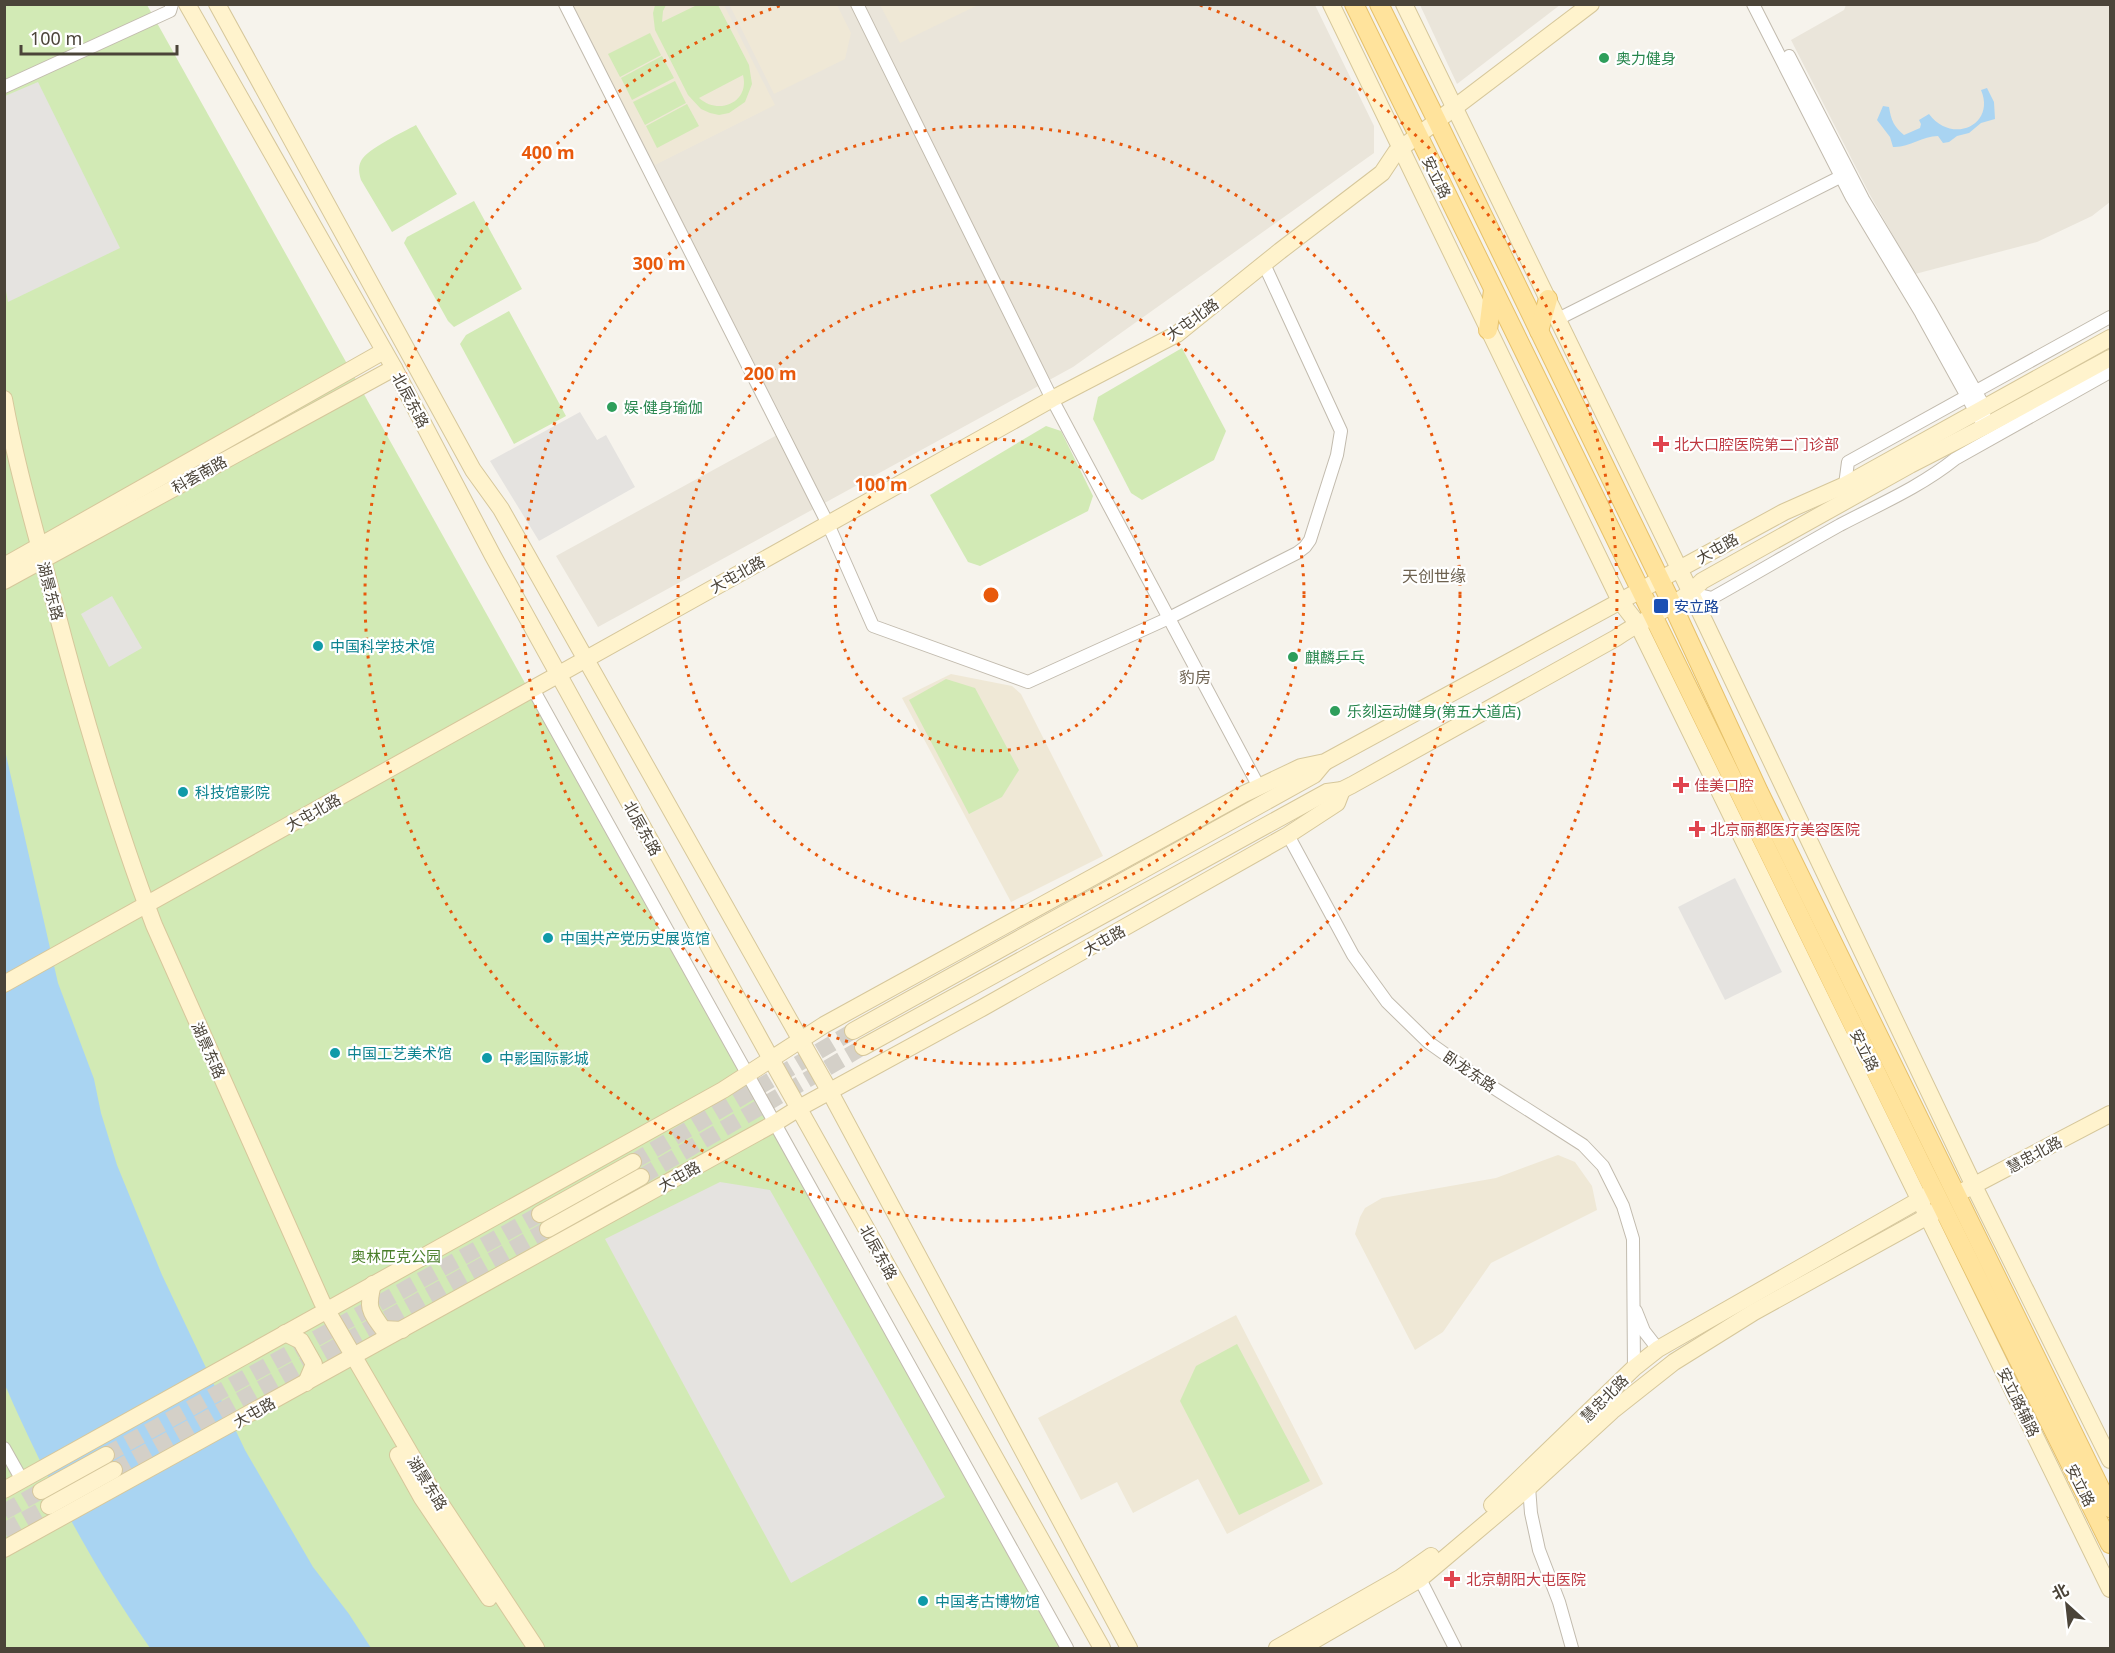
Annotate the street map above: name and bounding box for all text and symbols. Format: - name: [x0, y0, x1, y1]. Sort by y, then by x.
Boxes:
- scale bar: [21, 18, 177, 56]
- text: 100 m: [30, 26, 82, 50]
- place label: 奥力健身: [1616, 48, 1676, 68]
- marker: 奥力健身: [1597, 51, 1611, 65]
- text: 400 m: [521, 140, 575, 164]
- street label: 安立路: [1418, 152, 1456, 202]
- text: 300 m: [632, 251, 686, 275]
- street label: 大屯北路: [1162, 293, 1222, 345]
- text: 200 m: [743, 361, 797, 385]
- street label: 北辰东路: [388, 369, 434, 431]
- place label: 娱·健身瑜伽: [624, 397, 703, 417]
- marker: 娱·健身瑜伽: [605, 400, 619, 414]
- place label: 北大口腔医院第二门诊部: [1674, 434, 1839, 454]
- marker: 北大口腔医院第二门诊部: [1652, 435, 1670, 453]
- street label: 科荟南路: [168, 451, 230, 497]
- text: 100 m: [854, 472, 908, 496]
- street label: 大屯路: [1692, 528, 1742, 568]
- street label: 大屯北路: [706, 551, 768, 597]
- street label: 湖景东路: [34, 559, 68, 623]
- district label: 天创世缘: [1402, 565, 1466, 587]
- centre of rings: [981, 585, 1001, 605]
- place label: 安立路: [1674, 596, 1719, 616]
- marker: 安立路: [1652, 597, 1670, 615]
- place label: 中国科学技术馆: [330, 636, 435, 656]
- marker: 中国科学技术馆: [311, 639, 325, 653]
- place label: 麒麟乒乓: [1305, 647, 1365, 667]
- marker: 麒麟乒乓: [1286, 650, 1300, 664]
- district label: 豹房: [1179, 666, 1211, 688]
- place label: 乐刻运动健身(第五大道店): [1347, 701, 1521, 721]
- marker: 乐刻运动健身(第五大道店): [1328, 704, 1342, 718]
- place label: 佳美口腔: [1694, 775, 1754, 795]
- marker: 佳美口腔: [1672, 776, 1690, 794]
- place label: 科技馆影院: [195, 782, 270, 802]
- marker: 科技馆影院: [176, 785, 190, 799]
- street label: 大屯北路: [282, 789, 344, 835]
- street label: 北辰东路: [620, 797, 666, 859]
- place label: 北京丽都医疗美容医院: [1710, 819, 1860, 839]
- marker: 北京丽都医疗美容医院: [1688, 820, 1706, 838]
- street label: 大屯路: [1079, 920, 1129, 960]
- place label: 中国共产党历史展览馆: [560, 928, 710, 948]
- marker: 中国共产党历史展览馆: [541, 931, 555, 945]
- street label: 湖景东路: [188, 1019, 230, 1081]
- street label: 安立路: [1846, 1025, 1884, 1075]
- place label: 中国工艺美术馆: [347, 1043, 452, 1063]
- marker: 中国工艺美术馆: [328, 1046, 342, 1060]
- street label: 卧龙东路: [1440, 1046, 1500, 1096]
- place label: 中影国际影城: [499, 1048, 589, 1068]
- marker: 中影国际影城: [480, 1051, 494, 1065]
- street label: 慧忠北路: [2003, 1131, 2065, 1177]
- street label: 大屯路: [654, 1156, 704, 1196]
- street label: 北辰东路: [856, 1221, 902, 1283]
- park label: 奥林匹克公园: [351, 1246, 441, 1266]
- street label: 安立路辅路: [1994, 1364, 2044, 1440]
- street label: 慧忠北路: [1576, 1370, 1632, 1426]
- street label: 大屯路: [229, 1392, 279, 1432]
- street label: 湖景东路: [404, 1452, 452, 1514]
- street label: 安立路: [2062, 1460, 2100, 1510]
- place label: 北京朝阳大屯医院: [1466, 1569, 1586, 1589]
- marker: 北京朝阳大屯医院: [1443, 1570, 1461, 1588]
- north arrow: [2037, 1575, 2097, 1635]
- text: 北: [2048, 1578, 2072, 1605]
- place label: 中国考古博物馆: [935, 1591, 1040, 1611]
- marker: 中国考古博物馆: [916, 1594, 930, 1608]

